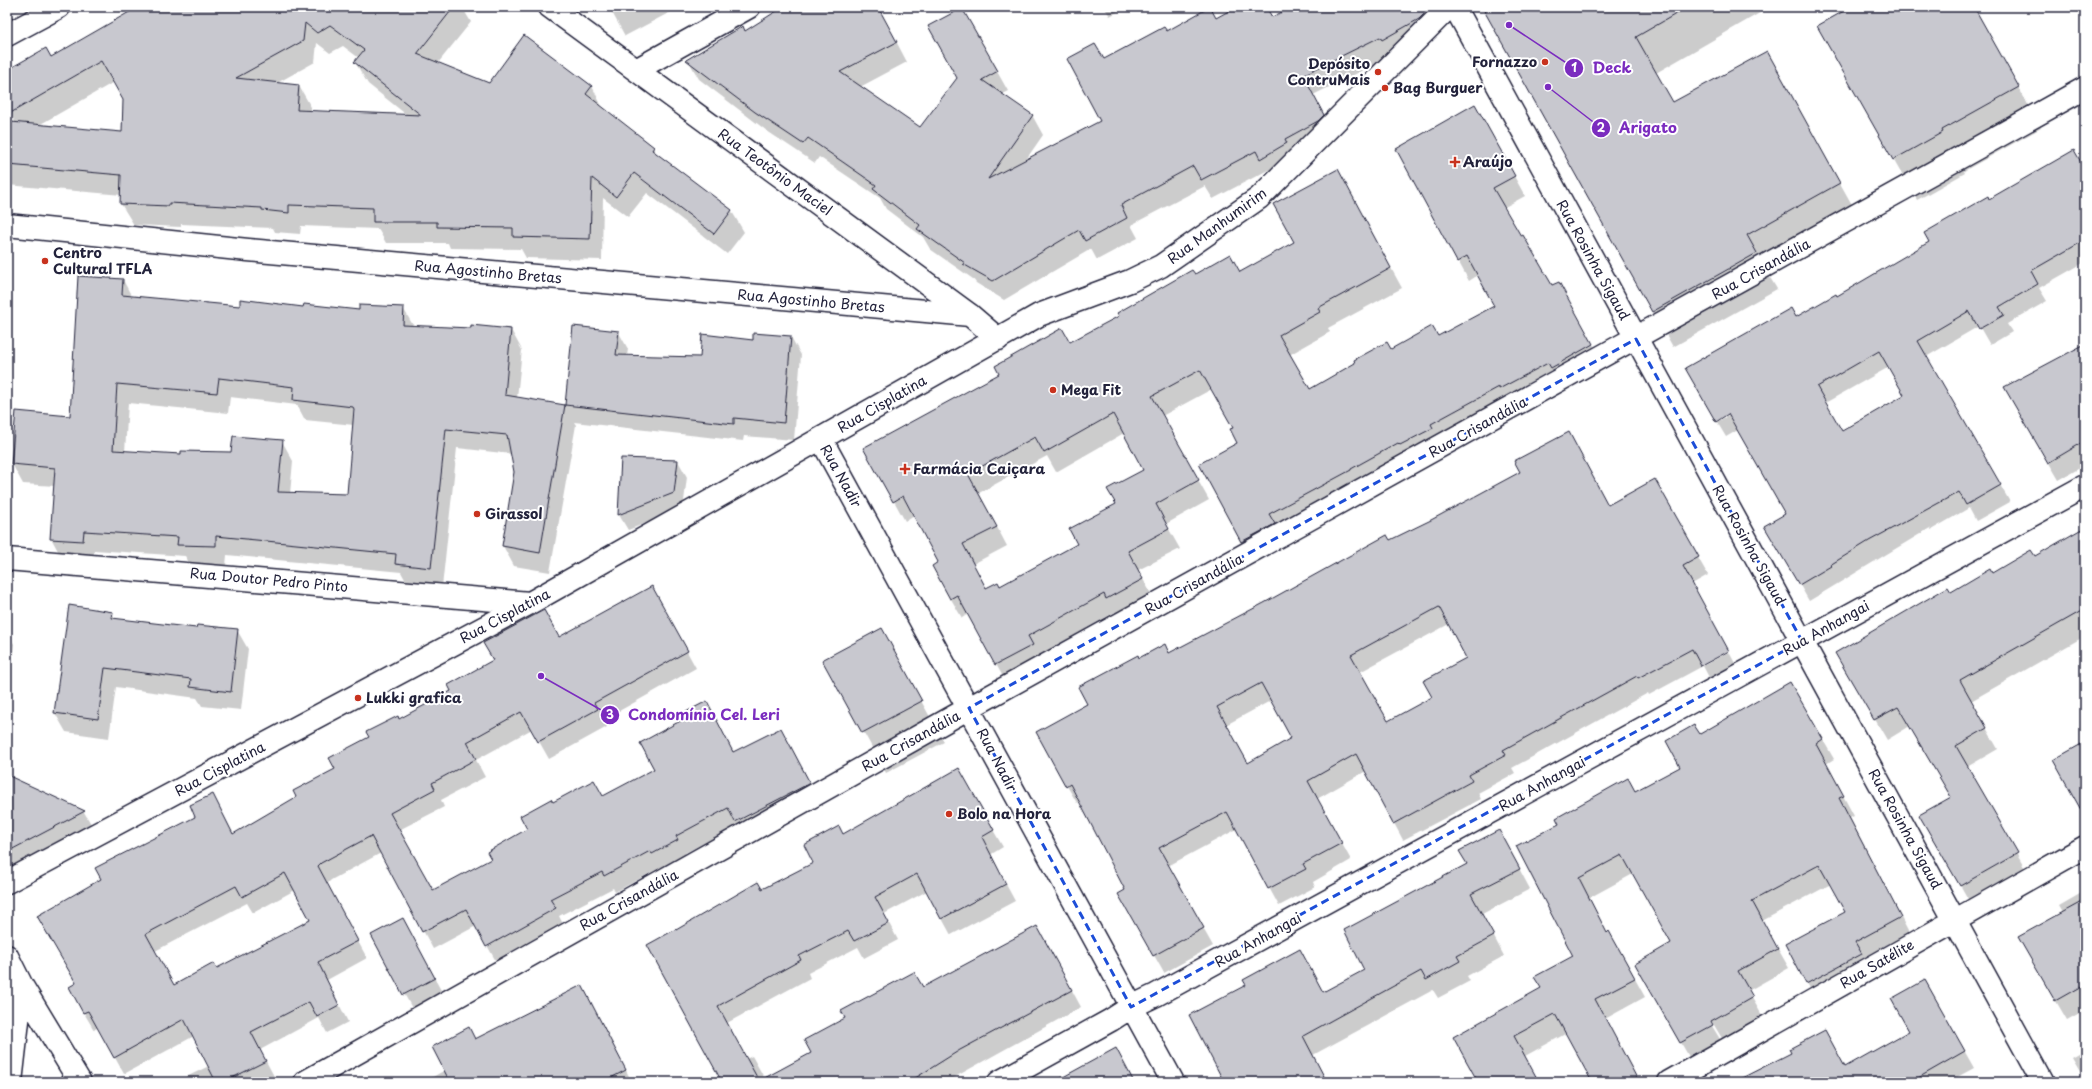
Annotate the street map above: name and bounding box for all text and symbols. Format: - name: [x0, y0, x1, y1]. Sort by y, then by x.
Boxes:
- place label: Fornazzo: [1472, 51, 1537, 72]
- place label: Depósito ContruMais: [1287, 53, 1370, 90]
- callout: Deck: [1564, 54, 1639, 81]
- text: Deck: [1592, 55, 1632, 78]
- marker: Fornazzo: [1540, 57, 1550, 67]
- text: 1: [1571, 58, 1577, 76]
- marker: Depósito ContruMais: [1373, 67, 1383, 77]
- place label: Bag Burguer: [1393, 77, 1483, 98]
- marker: Bag Burguer: [1380, 83, 1390, 93]
- callout: Arigato: [1591, 115, 1685, 142]
- text: Arigato: [1618, 115, 1677, 138]
- text: 2: [1597, 118, 1606, 136]
- street label: Rua Teotônio Maciel: [714, 123, 837, 220]
- place label: Araújo: [1463, 151, 1512, 172]
- marker: Araújo: [1450, 157, 1460, 167]
- street label: Rua Manhumirim: [1163, 182, 1271, 269]
- street label: Rua Rosinha Sigaud: [1552, 196, 1635, 324]
- street label: Rua Crisandália: [1708, 233, 1814, 304]
- place label: Centro Cultural TFLA: [53, 242, 153, 279]
- street label: Rua Agostinho Bretas: [414, 255, 563, 288]
- marker: Centro Cultural TFLA: [40, 256, 50, 266]
- street label: Rua Agostinho Bretas: [737, 284, 886, 317]
- street label: Rua Cisplatina: [833, 369, 930, 438]
- place label: Mega Fit: [1061, 379, 1121, 400]
- marker: Mega Fit: [1048, 385, 1058, 395]
- street label: Rua Crisandália: [1425, 391, 1531, 462]
- street label: Rua Nadir: [815, 440, 868, 512]
- place label: Farmácia Caiçara: [913, 458, 1045, 479]
- marker: Farmácia Caiçara: [900, 464, 910, 474]
- street label: Rua Rosinha Sigaud: [1708, 481, 1791, 609]
- place label: Girassol: [485, 503, 542, 524]
- marker: Girassol: [472, 509, 482, 519]
- street label: Rua Crisandália: [1141, 548, 1247, 619]
- street label: Rua Doutor Pedro Pinto: [189, 562, 349, 597]
- street label: Rua Cisplatina: [456, 583, 554, 648]
- street label: Rua Anhangai: [1778, 595, 1873, 660]
- place label: Lukki grafica: [366, 687, 462, 708]
- marker: Lukki grafica: [353, 693, 363, 703]
- callout: Condomínio Cel. Leri: [600, 702, 789, 729]
- text: Condomínio Cel. Leri: [628, 702, 780, 725]
- text: 3: [606, 705, 614, 723]
- street label: Rua Crisandália: [858, 705, 964, 776]
- street label: Rua Nadir: [972, 724, 1023, 796]
- street label: Rua Cisplatina: [171, 736, 269, 801]
- street label: Rua Anhangai: [1494, 751, 1589, 816]
- street label: Rua Rosinha Sigaud: [1864, 765, 1947, 893]
- place label: Bolo na Hora: [957, 803, 1052, 824]
- marker: Bolo na Hora: [944, 809, 954, 819]
- street label: Rua Crisandália: [576, 864, 682, 935]
- street label: Rua Anhangai: [1210, 907, 1305, 972]
- street label: Rua Satélite: [1836, 934, 1918, 993]

